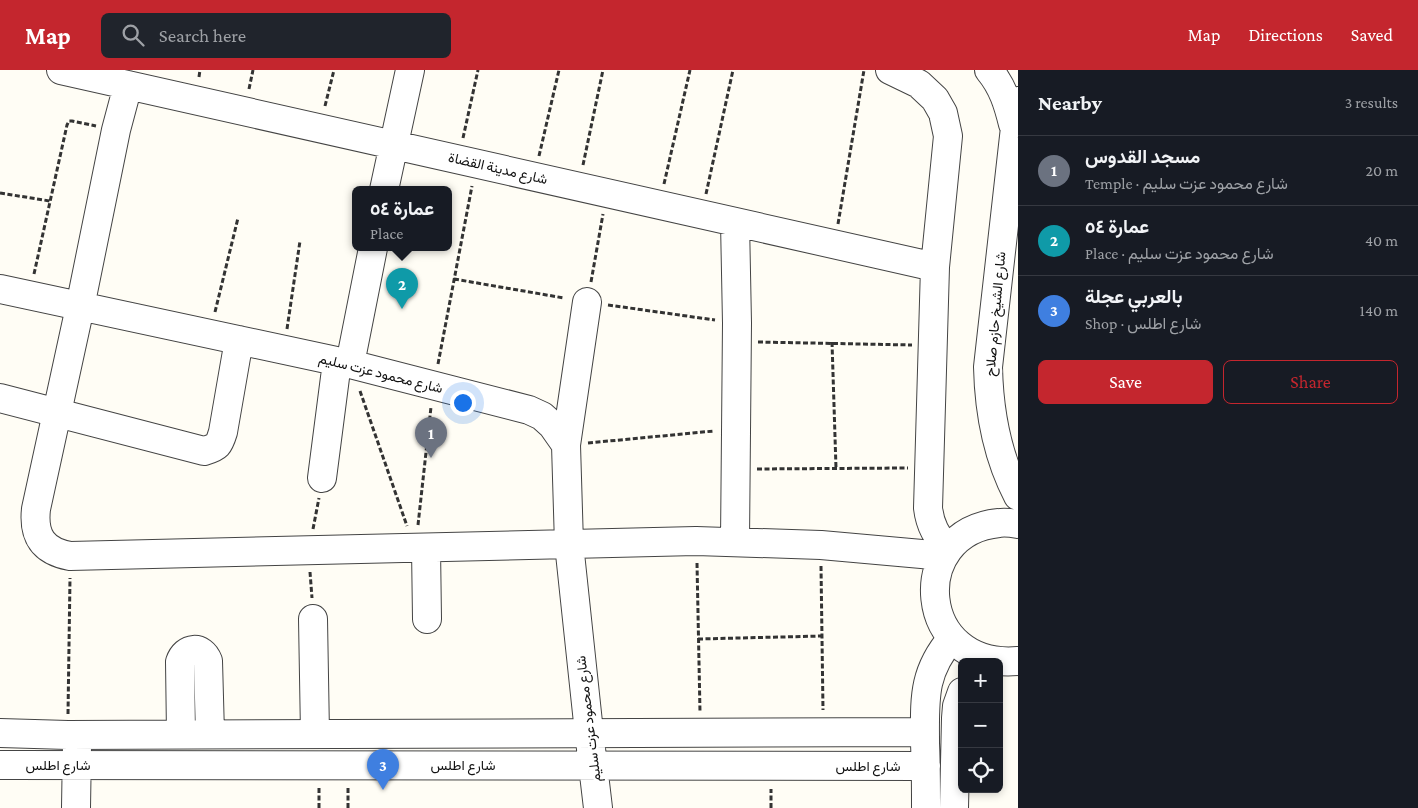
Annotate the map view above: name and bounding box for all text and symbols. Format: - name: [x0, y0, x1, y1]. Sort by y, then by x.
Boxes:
- search box: [101, 13, 451, 58]
- icon: search: [119, 21, 147, 49]
- text: Map: [25, 22, 71, 49]
- text: Search here: [159, 25, 246, 46]
- text: Map: [1188, 25, 1220, 45]
- text: Directions: [1248, 25, 1323, 45]
- text: Saved: [1351, 25, 1393, 45]
- text: Nearby: [1038, 91, 1102, 115]
- text: 3 results: [1345, 94, 1398, 111]
- text: مسجد القدوس: [1085, 146, 1200, 167]
- street label: شارع مدينة القضاة: [446, 149, 549, 190]
- text: 1: [1051, 162, 1057, 179]
- text: 20 m: [1365, 162, 1398, 179]
- text: Temple · شارع محمود عزت سليم: [1085, 175, 1288, 192]
- popup: [352, 186, 452, 251]
- text: عمارة ٥٤: [370, 198, 434, 219]
- text: عمارة ٥٤: [1085, 216, 1149, 237]
- text: Place: [370, 225, 403, 242]
- text: 2: [1050, 232, 1058, 249]
- text: 40 m: [1365, 232, 1398, 249]
- text: Place · شارع محمود عزت سليم: [1085, 245, 1274, 262]
- street label: شارع الشيخ حازم صلاح: [982, 251, 1011, 377]
- pin: 2: [386, 268, 418, 309]
- text: بالعربي عجلة: [1085, 286, 1183, 307]
- text: 3: [1050, 302, 1058, 319]
- text: 140 m: [1360, 302, 1398, 319]
- text: Shop · شارع اطلس: [1085, 315, 1201, 332]
- street label: شارع محمود عزت سليم: [317, 350, 445, 399]
- button: Save: [1038, 360, 1213, 404]
- button: Share: [1223, 360, 1398, 404]
- your location: [450, 390, 476, 416]
- pin: 1: [415, 417, 447, 458]
- street label: شارع محمود عزت سليم: [572, 654, 607, 783]
- map controls: [958, 658, 1003, 793]
- button: +: [958, 658, 1003, 703]
- button: −: [958, 703, 1003, 748]
- button: locate: [958, 748, 1003, 793]
- pin: 3: [367, 749, 399, 790]
- street label: شارع اطلس: [26, 757, 90, 776]
- street label: شارع اطلس: [431, 757, 495, 776]
- street label: شارع اطلس: [836, 758, 900, 777]

